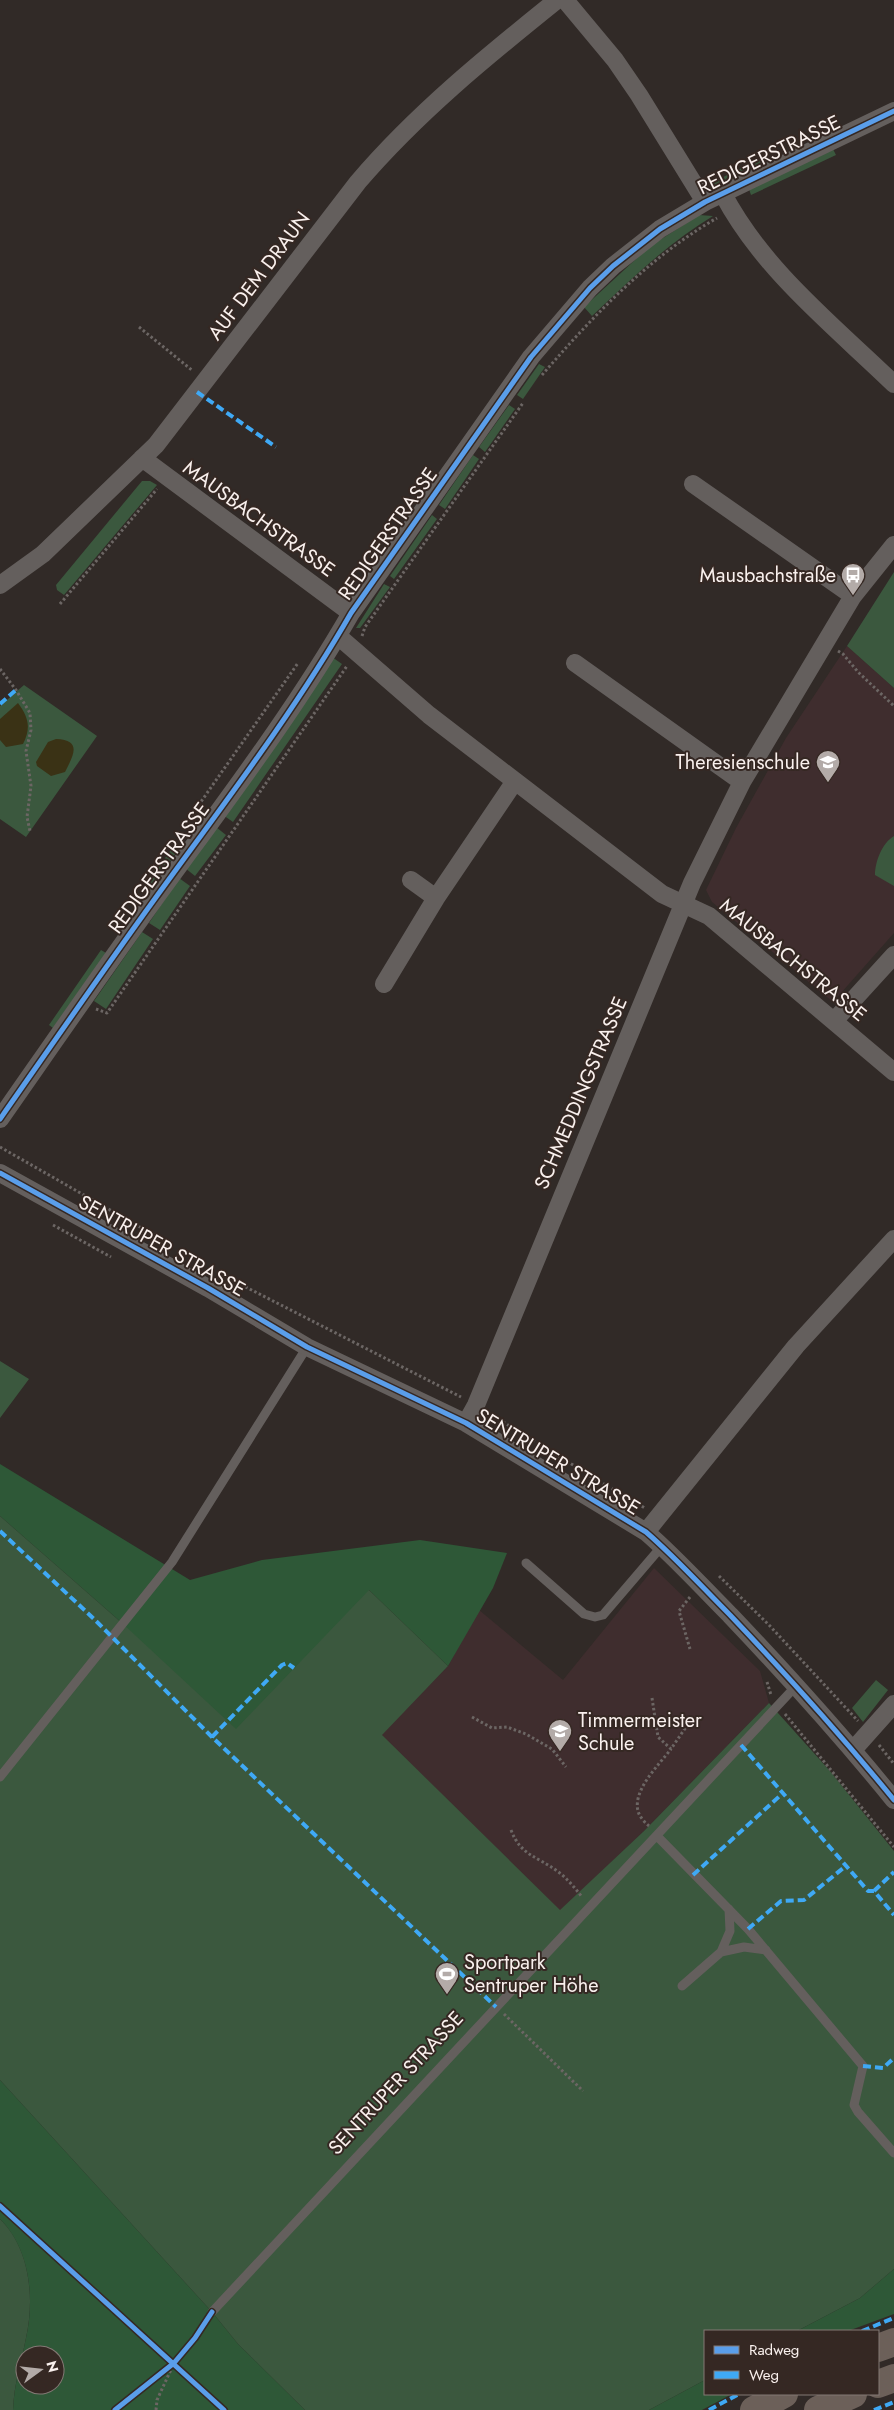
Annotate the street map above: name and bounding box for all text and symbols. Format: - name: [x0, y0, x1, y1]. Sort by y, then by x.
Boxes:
- street label: REDIGERSTRASSE: [693, 108, 845, 202]
- street label: AUF DEM DRAUN: [201, 206, 317, 346]
- street label: MAUSBACHSTRASSE: [177, 454, 341, 584]
- street label: REDIGERSTRASSE: [331, 462, 445, 606]
- place label: Mausbachstraße: [700, 561, 836, 590]
- bus stop icon: Mausbachstraße: [840, 562, 866, 596]
- place label: Theresienschule: [675, 748, 810, 777]
- school or university icon: Theresienschule: [815, 749, 841, 783]
- street label: REDIGERSTRASSE: [101, 796, 217, 940]
- street label: MAUSBACHSTRASSE: [713, 891, 873, 1029]
- street label: SCHMEDDINGSTRASSE: [527, 992, 635, 1194]
- street label: SENTRUPER STRASSE: [73, 1188, 251, 1304]
- street label: SENTRUPER STRASSE: [470, 1401, 646, 1523]
- place label: Timmermeister Schule: [578, 1706, 702, 1758]
- school or university icon: Timmermeister Schule: [547, 1718, 573, 1752]
- place label: Sportpark Sentruper Höhe: [464, 1948, 599, 2000]
- sports icon: Sportpark Sentruper Höhe: [434, 1961, 460, 1995]
- street label: SENTRUPER STRASSE: [322, 2005, 470, 2161]
- legend: [704, 2330, 879, 2395]
- text: Radweg: [749, 2339, 799, 2361]
- north arrow: [15, 2345, 65, 2395]
- text: N: [41, 2359, 64, 2375]
- text: Weg: [749, 2364, 779, 2386]

